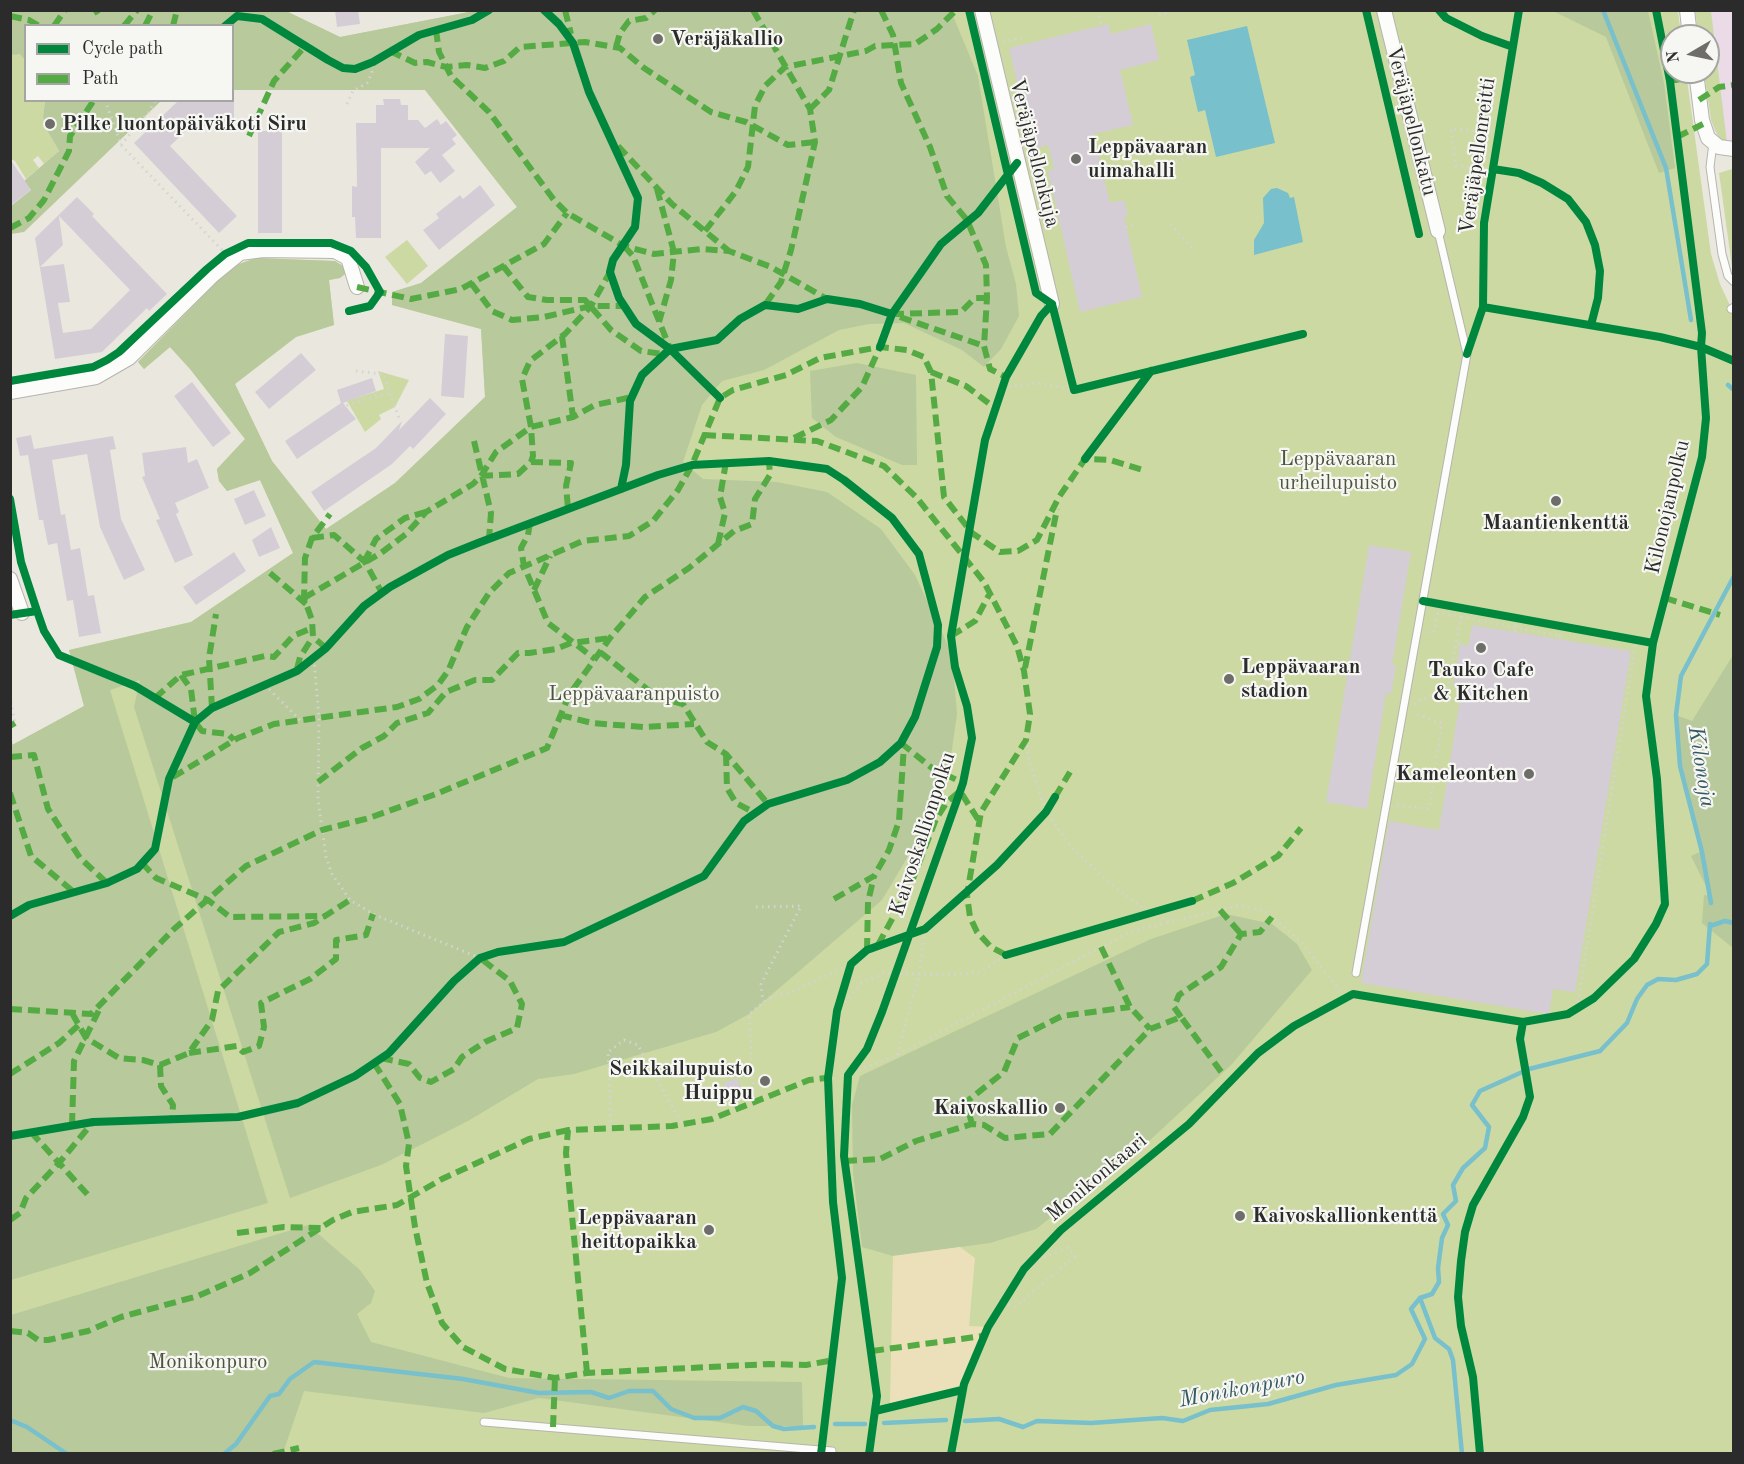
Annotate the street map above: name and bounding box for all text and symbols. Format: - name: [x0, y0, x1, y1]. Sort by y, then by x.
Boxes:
- legend: [24, 24, 234, 102]
- north arrow: [1660, 24, 1720, 84]
- place label: Veräjäkallio: [670, 26, 783, 52]
- marker: Veräjäkallio: [651, 32, 665, 46]
- text: Cycle path: [82, 40, 163, 58]
- street label: Veräjäpellonkatu: [1380, 44, 1442, 198]
- text: N: [1665, 49, 1683, 64]
- text: Path: [82, 70, 118, 88]
- street label: Veräjäpellonkuja: [1003, 76, 1065, 230]
- street label: Veräjäpellonreitti: [1455, 76, 1501, 236]
- place label: Pilke luontopäiväkoti Siru: [62, 111, 307, 137]
- marker: Pilke luontopäiväkoti Siru: [43, 117, 57, 131]
- place label: Leppävaaran uimahalli: [1088, 134, 1208, 184]
- marker: Leppävaaran uimahalli: [1069, 152, 1083, 166]
- street label: Kilonojanpolku: [1640, 437, 1696, 577]
- park label: Leppävaaran urheilupuisto: [1279, 446, 1397, 496]
- marker: Maantienkenttä: [1549, 494, 1563, 508]
- place label: Maantienkenttä: [1483, 510, 1629, 536]
- marker: Tauko Cafe & Kitchen: [1474, 641, 1488, 655]
- place label: Leppävaaran stadion: [1241, 654, 1361, 704]
- place label: Tauko Cafe & Kitchen: [1428, 657, 1534, 707]
- marker: Leppävaaran stadion: [1222, 672, 1236, 686]
- park label: Leppävaaranpuisto: [548, 681, 720, 707]
- water label: Kilonoja: [1682, 724, 1720, 810]
- street label: Kaivoskallionpolku: [885, 749, 961, 919]
- place label: Kameleonten: [1396, 761, 1517, 787]
- marker: Kameleonten: [1522, 767, 1536, 781]
- place label: Seikkailupuisto Huippu: [609, 1056, 753, 1106]
- marker: Seikkailupuisto Huippu: [758, 1074, 772, 1088]
- place label: Kaivoskallio: [933, 1095, 1048, 1121]
- marker: Kaivoskallio: [1053, 1101, 1067, 1115]
- street label: Monikonkaari: [1042, 1129, 1152, 1227]
- place label: Kaivoskallionkenttä: [1252, 1203, 1438, 1229]
- place label: Leppävaaran heittopaikka: [577, 1205, 697, 1255]
- marker: Kaivoskallionkenttä: [1233, 1209, 1247, 1223]
- marker: Leppävaaran heittopaikka: [702, 1223, 716, 1237]
- park label: Monikonpuro: [149, 1349, 267, 1375]
- water label: Monikonpuro: [1177, 1364, 1307, 1414]

